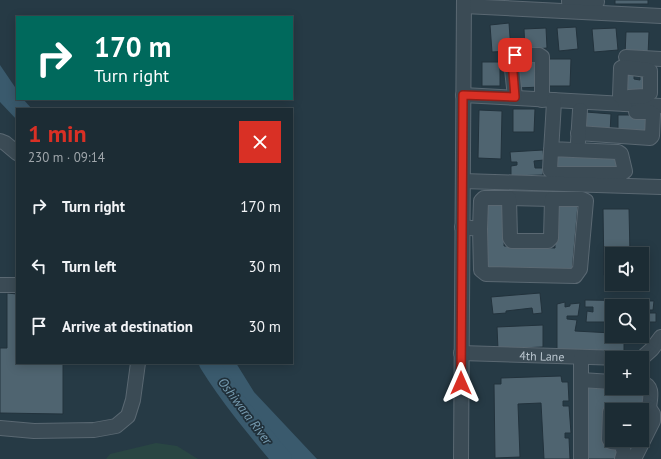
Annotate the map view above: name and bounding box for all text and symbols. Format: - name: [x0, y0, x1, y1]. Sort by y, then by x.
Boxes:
- text: 170 m: [94, 28, 171, 65]
- icon: right: [28, 32, 80, 84]
- pin: [498, 38, 532, 72]
- icon: arrive: [504, 44, 526, 66]
- text: Turn right: [94, 64, 169, 87]
- text: 1 min: [28, 118, 87, 149]
- button: close: [239, 121, 281, 163]
- text: 230 m · 09:14: [28, 149, 105, 166]
- icon: right: [28, 195, 50, 217]
- text: Turn right: [62, 197, 125, 216]
- text: 170 m: [240, 197, 281, 216]
- map controls: [605, 247, 649, 447]
- button: sound: [605, 247, 649, 291]
- icon: left: [28, 255, 50, 277]
- text: Turn left: [62, 257, 116, 276]
- text: 30 m: [248, 257, 281, 276]
- button: search: [605, 299, 649, 343]
- icon: arrive: [28, 315, 50, 337]
- text: Arrive at destination: [62, 317, 193, 336]
- text: 30 m: [248, 317, 281, 336]
- street label: 4th Lane: [519, 347, 565, 364]
- button: +: [605, 351, 649, 395]
- position arrow: [440, 362, 482, 404]
- water label: Oshiwara River: [214, 374, 276, 448]
- button: −: [605, 403, 649, 447]

